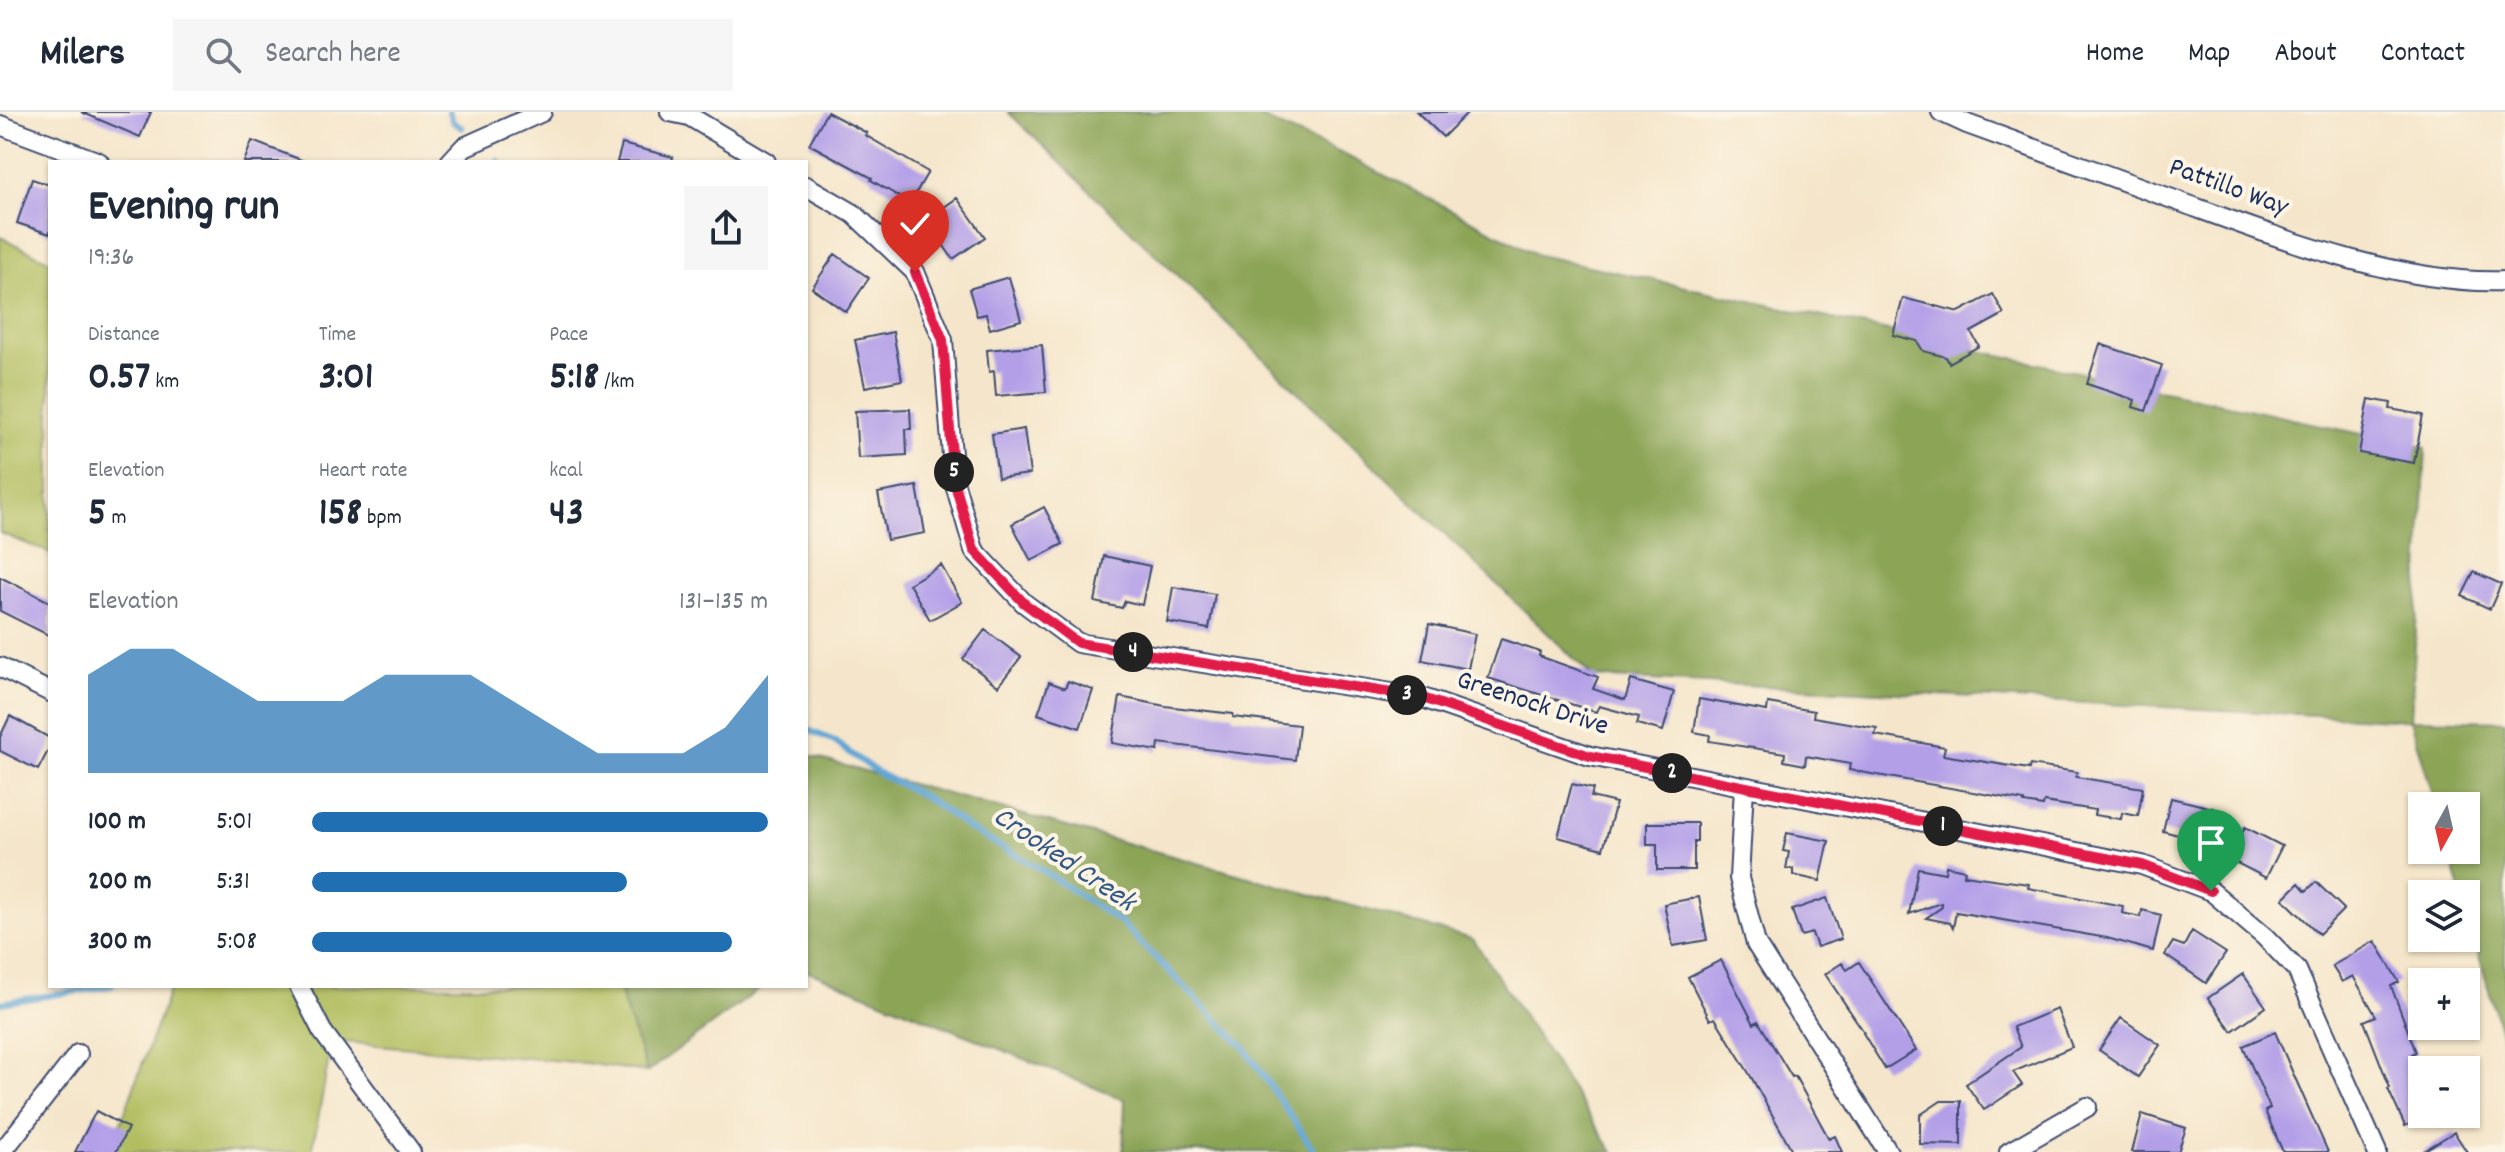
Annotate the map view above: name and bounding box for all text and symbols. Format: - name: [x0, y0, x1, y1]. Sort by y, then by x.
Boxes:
- search box: [173, 19, 733, 91]
- text: Milers: [40, 28, 125, 83]
- icon: search: [201, 33, 245, 77]
- text: Search here: [265, 34, 401, 77]
- text: Home: [2086, 35, 2144, 75]
- text: Map: [2188, 35, 2230, 75]
- text: About: [2274, 35, 2337, 75]
- text: Contact: [2381, 35, 2465, 75]
- street label: Pattillo Way: [2163, 149, 2294, 229]
- text: Evening run: [88, 178, 279, 241]
- button: share: [684, 186, 768, 270]
- pin: [881, 190, 949, 272]
- icon: check: [893, 202, 937, 246]
- text: 19:36: [88, 240, 134, 277]
- text: Distance: [88, 320, 160, 351]
- text: Time: [319, 320, 356, 351]
- text: Pace: [549, 320, 588, 351]
- text: 0.57: [88, 351, 150, 408]
- text: 3:01: [319, 351, 374, 408]
- text: 5:18: [549, 351, 599, 408]
- text: km: [150, 367, 179, 398]
- text: /km: [599, 367, 635, 398]
- pin: 5: [934, 452, 974, 492]
- text: Elevation: [88, 456, 165, 487]
- text: Heart rate: [319, 456, 408, 487]
- text: kcal: [549, 456, 583, 487]
- text: 5: [949, 456, 959, 487]
- text: 5: [88, 487, 107, 544]
- text: 158: [319, 487, 362, 544]
- text: 43: [549, 487, 584, 544]
- text: m: [107, 503, 127, 534]
- text: bpm: [362, 503, 402, 534]
- text: Elevation: [88, 584, 178, 621]
- text: 131–135 m: [679, 584, 768, 621]
- pin: 4: [1113, 632, 1153, 672]
- text: 4: [1128, 636, 1138, 667]
- street label: Greenock Drive: [1451, 662, 1613, 748]
- pin: 3: [1387, 675, 1427, 715]
- text: 3: [1402, 679, 1412, 710]
- pin: 2: [1652, 753, 1692, 793]
- text: 2: [1667, 757, 1677, 788]
- north arrow: [2408, 792, 2480, 864]
- map controls: [2408, 792, 2480, 1128]
- water label: Crooked Creek: [983, 797, 1145, 926]
- text: 100 m: [88, 804, 146, 841]
- text: 5:01: [216, 804, 252, 841]
- pin: 1: [1923, 806, 1963, 846]
- pin: [2177, 809, 2245, 891]
- text: 1: [1941, 810, 1945, 841]
- icon: arrive: [2189, 821, 2233, 865]
- text: 200 m: [88, 864, 152, 901]
- text: 5:31: [216, 864, 250, 901]
- button: layers: [2408, 880, 2480, 952]
- text: 300 m: [88, 924, 152, 961]
- text: 5:08: [216, 924, 257, 961]
- button: +: [2408, 968, 2480, 1040]
- button: −: [2408, 1056, 2480, 1128]

